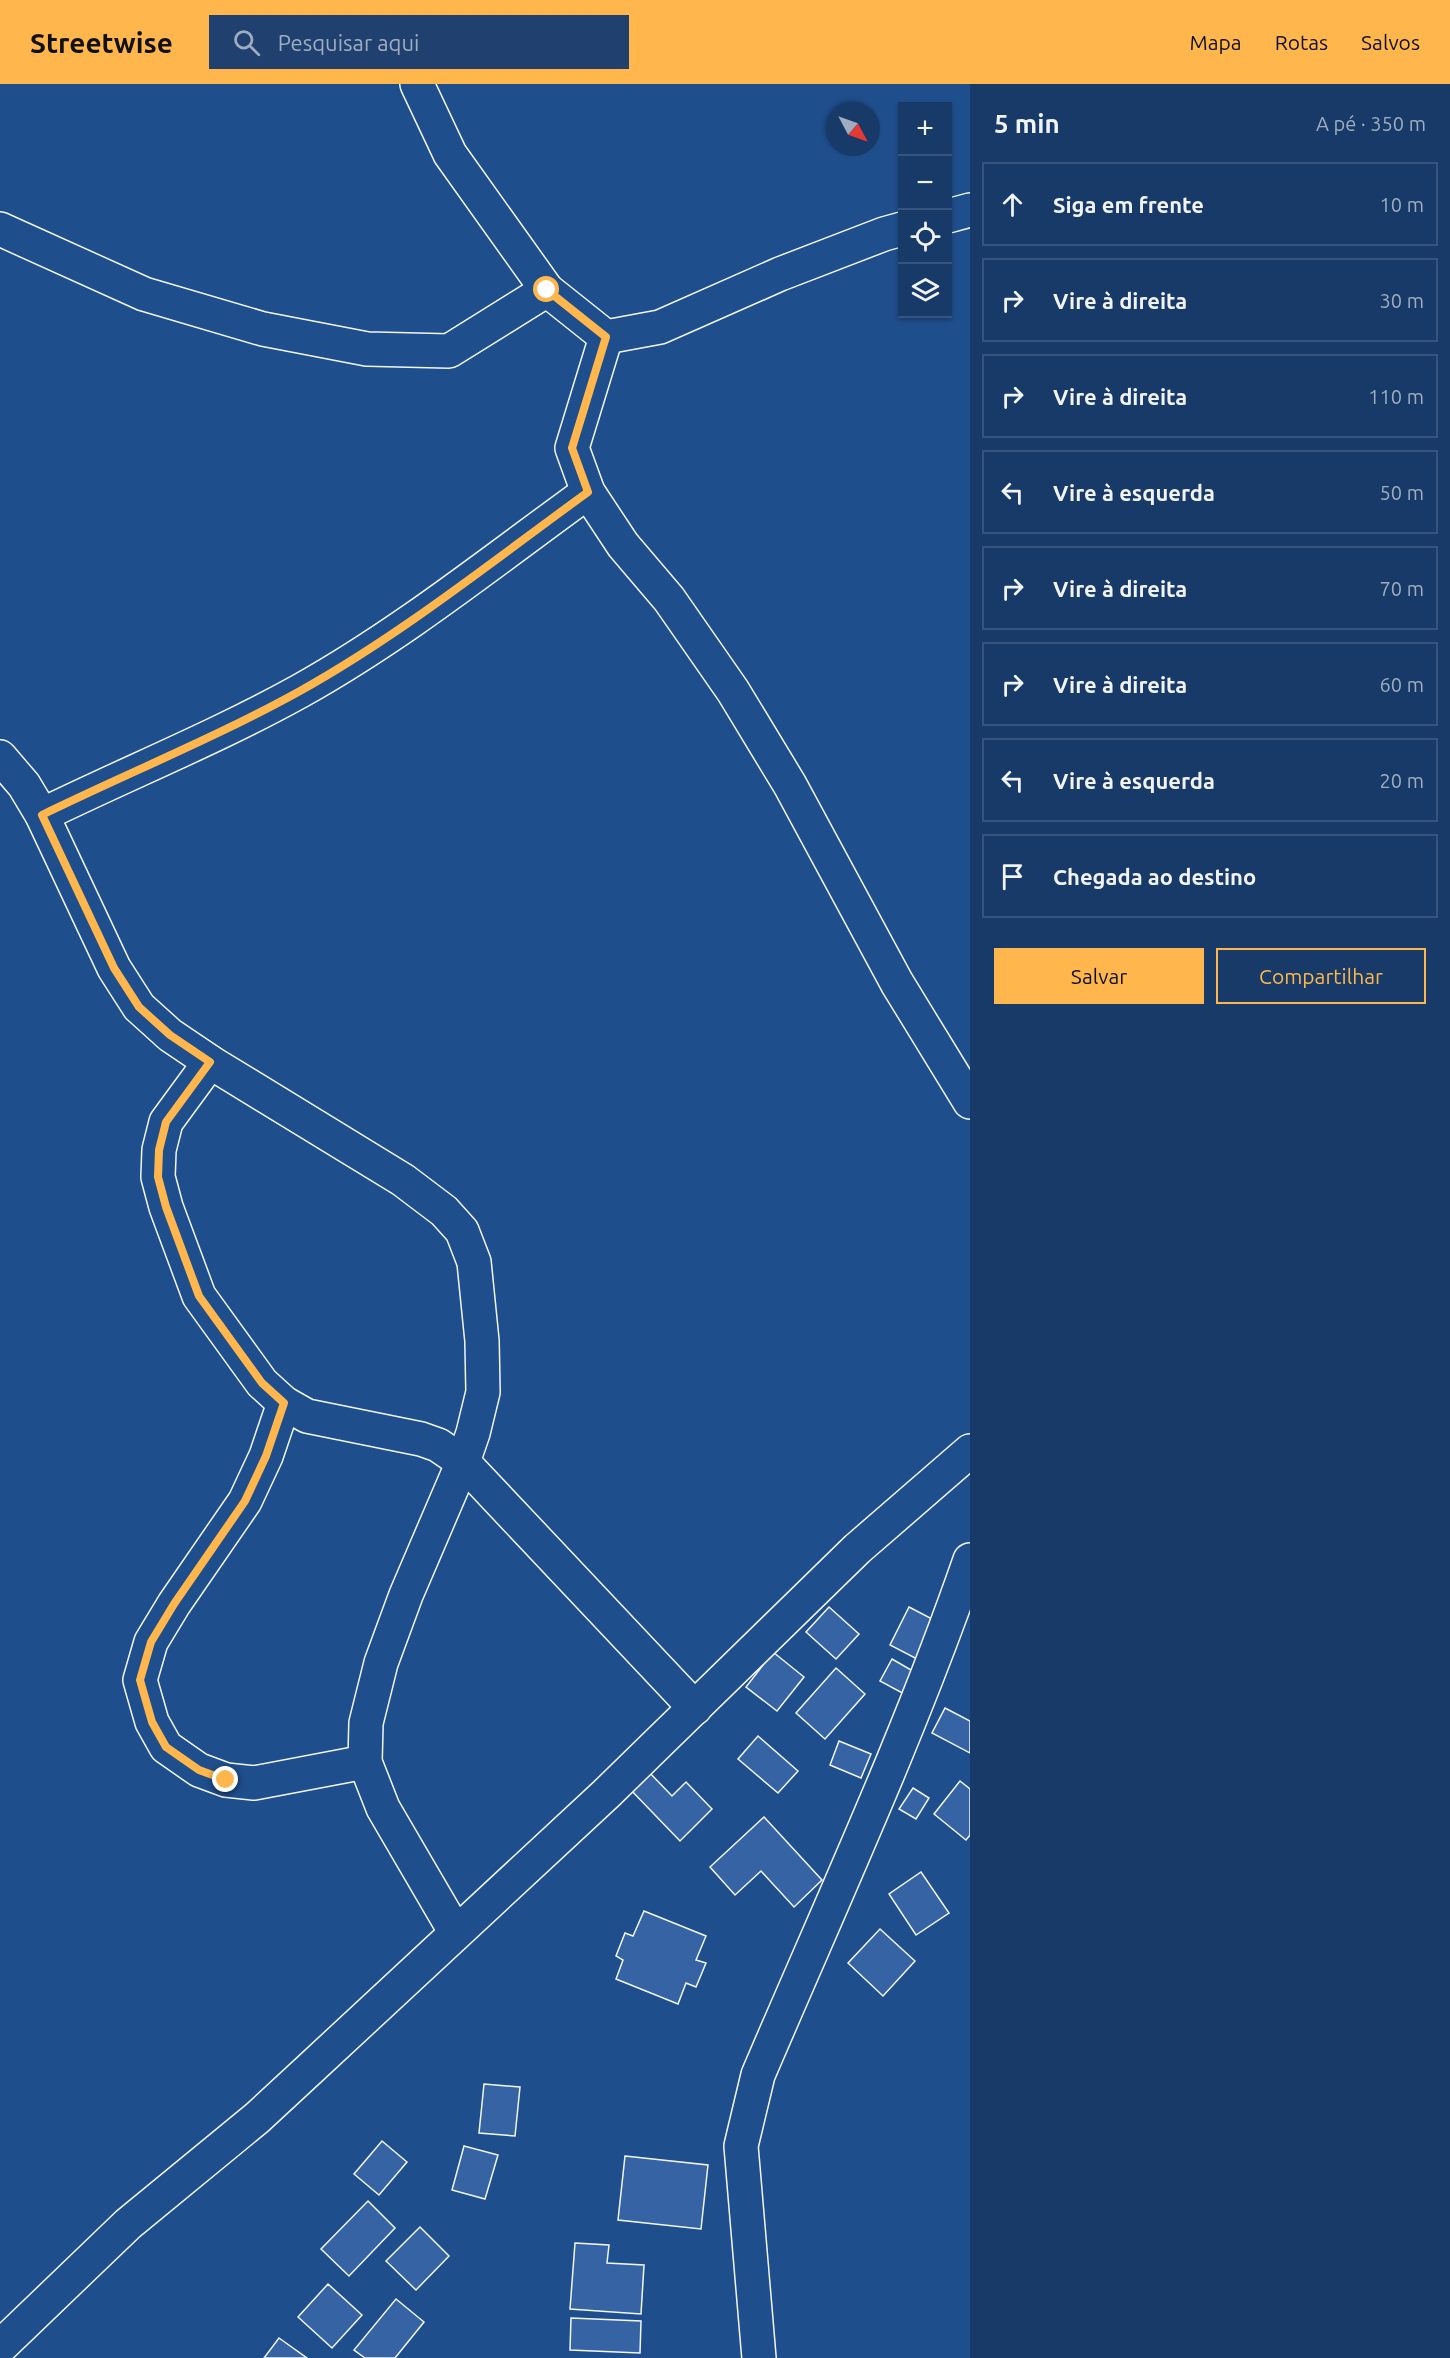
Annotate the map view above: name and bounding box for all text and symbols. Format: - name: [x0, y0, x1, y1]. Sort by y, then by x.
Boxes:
- search box: [209, 15, 629, 69]
- icon: search: [230, 26, 263, 59]
- text: Streetwise: [30, 27, 173, 58]
- text: Pesquisar aqui: [278, 30, 419, 55]
- text: Mapa: [1190, 30, 1242, 54]
- text: Rotas: [1275, 30, 1328, 54]
- text: Salvos: [1361, 30, 1420, 54]
- north arrow: [826, 102, 880, 156]
- map controls: [898, 102, 952, 318]
- button: +: [898, 102, 952, 156]
- text: 5 min: [994, 109, 1060, 138]
- text: A pé · 350 m: [1316, 112, 1426, 135]
- button: −: [898, 156, 952, 210]
- icon: ahead: [996, 188, 1029, 221]
- text: Siga em frente: [1053, 192, 1204, 217]
- text: 10 m: [1380, 193, 1424, 216]
- button: locate: [898, 210, 952, 264]
- button: layers: [898, 264, 952, 318]
- route start: [533, 276, 559, 302]
- icon: right: [996, 284, 1029, 317]
- text: Vire à direita: [1053, 288, 1187, 313]
- text: 30 m: [1380, 289, 1424, 312]
- icon: right: [996, 380, 1029, 413]
- text: Vire à direita: [1053, 384, 1187, 409]
- text: 110 m: [1368, 385, 1424, 408]
- icon: left: [996, 476, 1029, 509]
- text: Vire à esquerda: [1053, 480, 1215, 505]
- text: 50 m: [1380, 481, 1424, 504]
- icon: right: [996, 572, 1029, 605]
- text: Vire à direita: [1053, 576, 1187, 601]
- text: 70 m: [1380, 577, 1424, 600]
- icon: right: [996, 668, 1029, 701]
- text: Vire à direita: [1053, 672, 1187, 697]
- text: 60 m: [1380, 673, 1424, 696]
- icon: left: [996, 764, 1029, 797]
- text: Vire à esquerda: [1053, 768, 1215, 793]
- text: 20 m: [1380, 769, 1424, 792]
- icon: arrive: [996, 860, 1029, 893]
- text: Chegada ao destino: [1053, 864, 1256, 889]
- button: Salvar: [994, 948, 1204, 1004]
- button: Compartilhar: [1216, 948, 1426, 1004]
- route end: [212, 1766, 238, 1792]

